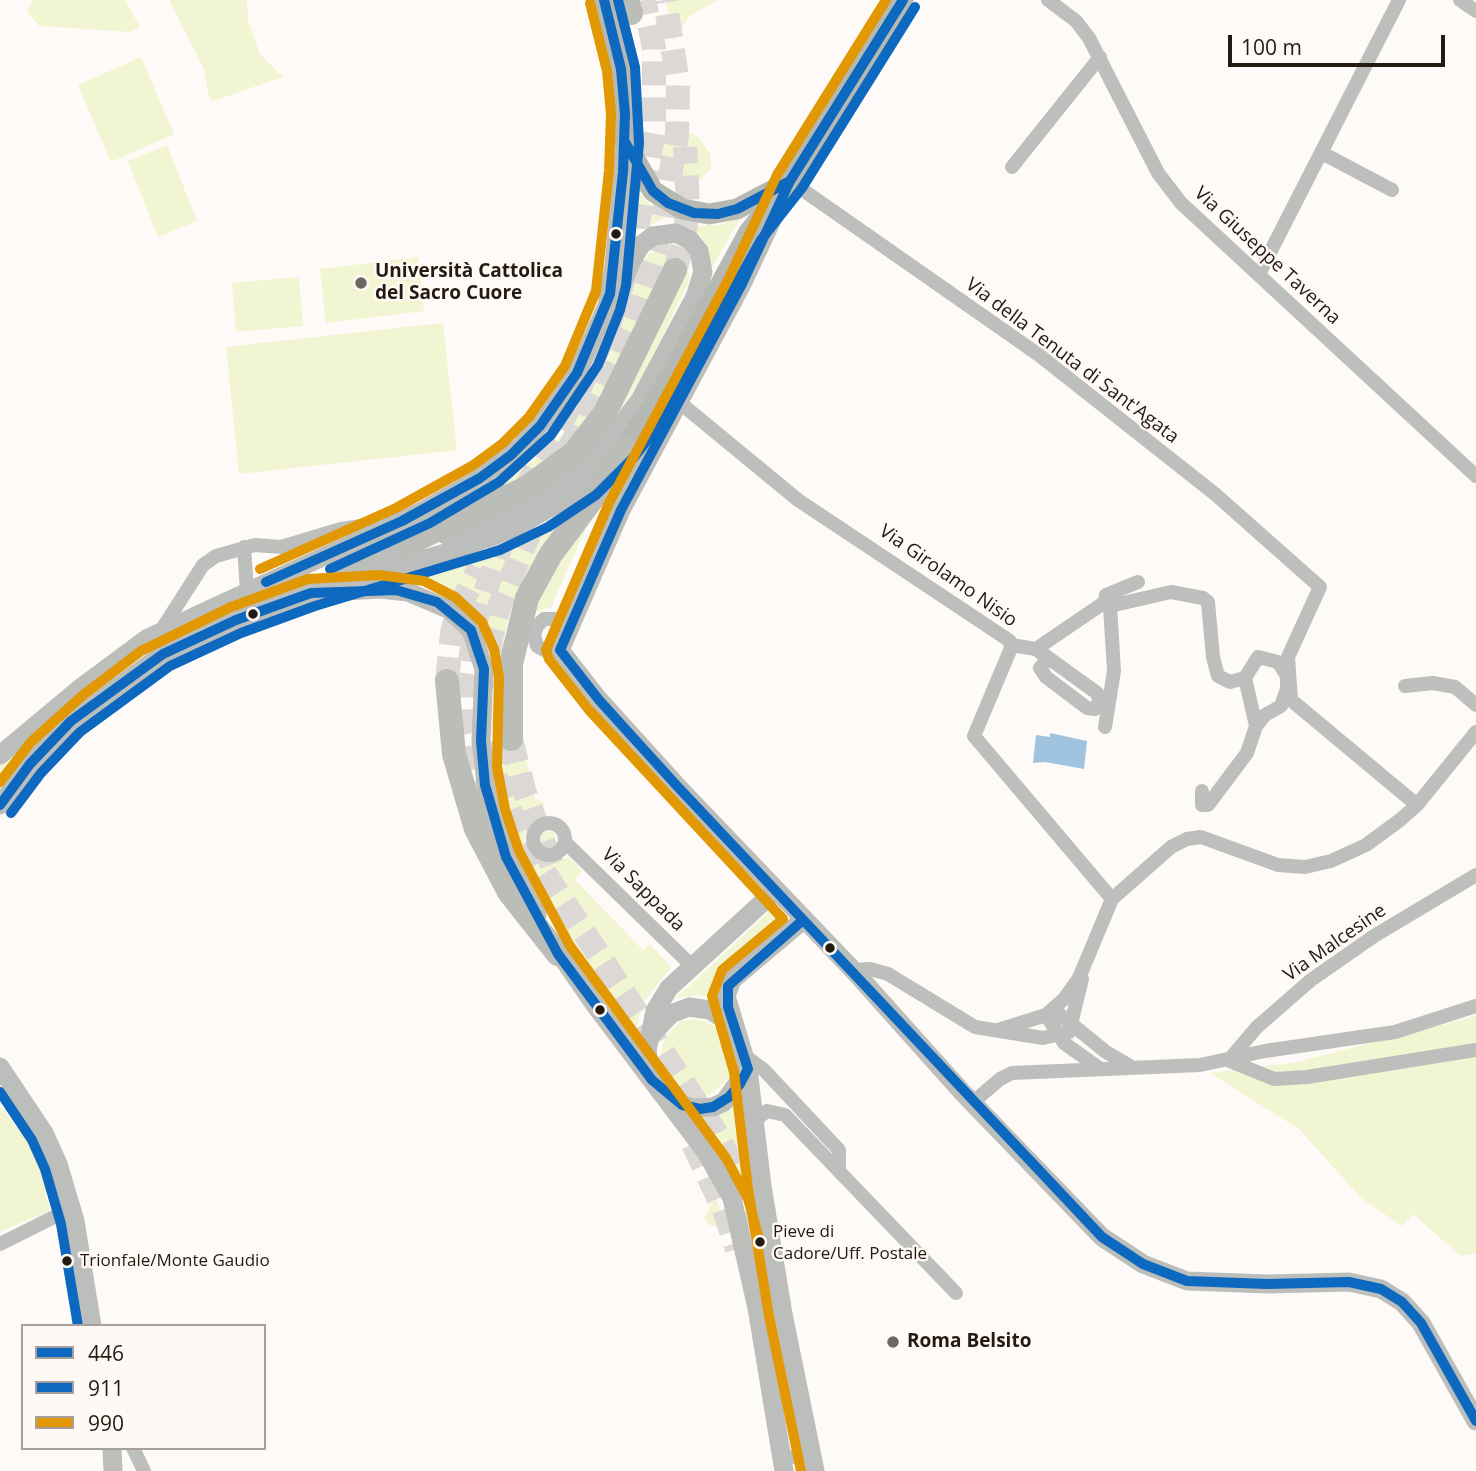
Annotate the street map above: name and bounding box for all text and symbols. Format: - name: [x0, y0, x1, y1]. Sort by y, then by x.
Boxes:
- scale bar: [1231, 21, 1448, 65]
- text: 100 m: [1241, 33, 1302, 61]
- street label: Via Giuseppe Taverna: [1189, 182, 1345, 330]
- unlabelled marker: [609, 227, 623, 241]
- place label: Università Cattolica del Sacro Cuore: [375, 261, 563, 305]
- street label: Via della Tenuta di Sant'Agata: [961, 273, 1183, 449]
- marker: Università Cattolica del Sacro Cuore: [353, 275, 369, 291]
- street label: Via Girolamo Nisio: [875, 520, 1021, 632]
- unlabelled marker: [246, 607, 260, 621]
- street label: Via Sappada: [597, 844, 689, 936]
- street label: Via Malcesine: [1279, 899, 1391, 987]
- unlabelled marker: [823, 941, 837, 955]
- unlabelled marker: [593, 1003, 607, 1017]
- place label: Pieve di Cadore/Uff. Postale: [773, 1222, 927, 1262]
- marker: Pieve di Cadore/Uff. Postale: [753, 1235, 767, 1249]
- place label: Trionfale/Monte Gaudio: [80, 1251, 270, 1271]
- marker: Trionfale/Monte Gaudio: [60, 1254, 74, 1268]
- legend: [21, 1324, 266, 1450]
- place label: Roma Belsito: [907, 1331, 1031, 1353]
- marker: Roma Belsito: [885, 1334, 901, 1350]
- text: 446: [88, 1339, 124, 1367]
- text: 911: [88, 1374, 124, 1402]
- text: 990: [88, 1409, 124, 1437]

